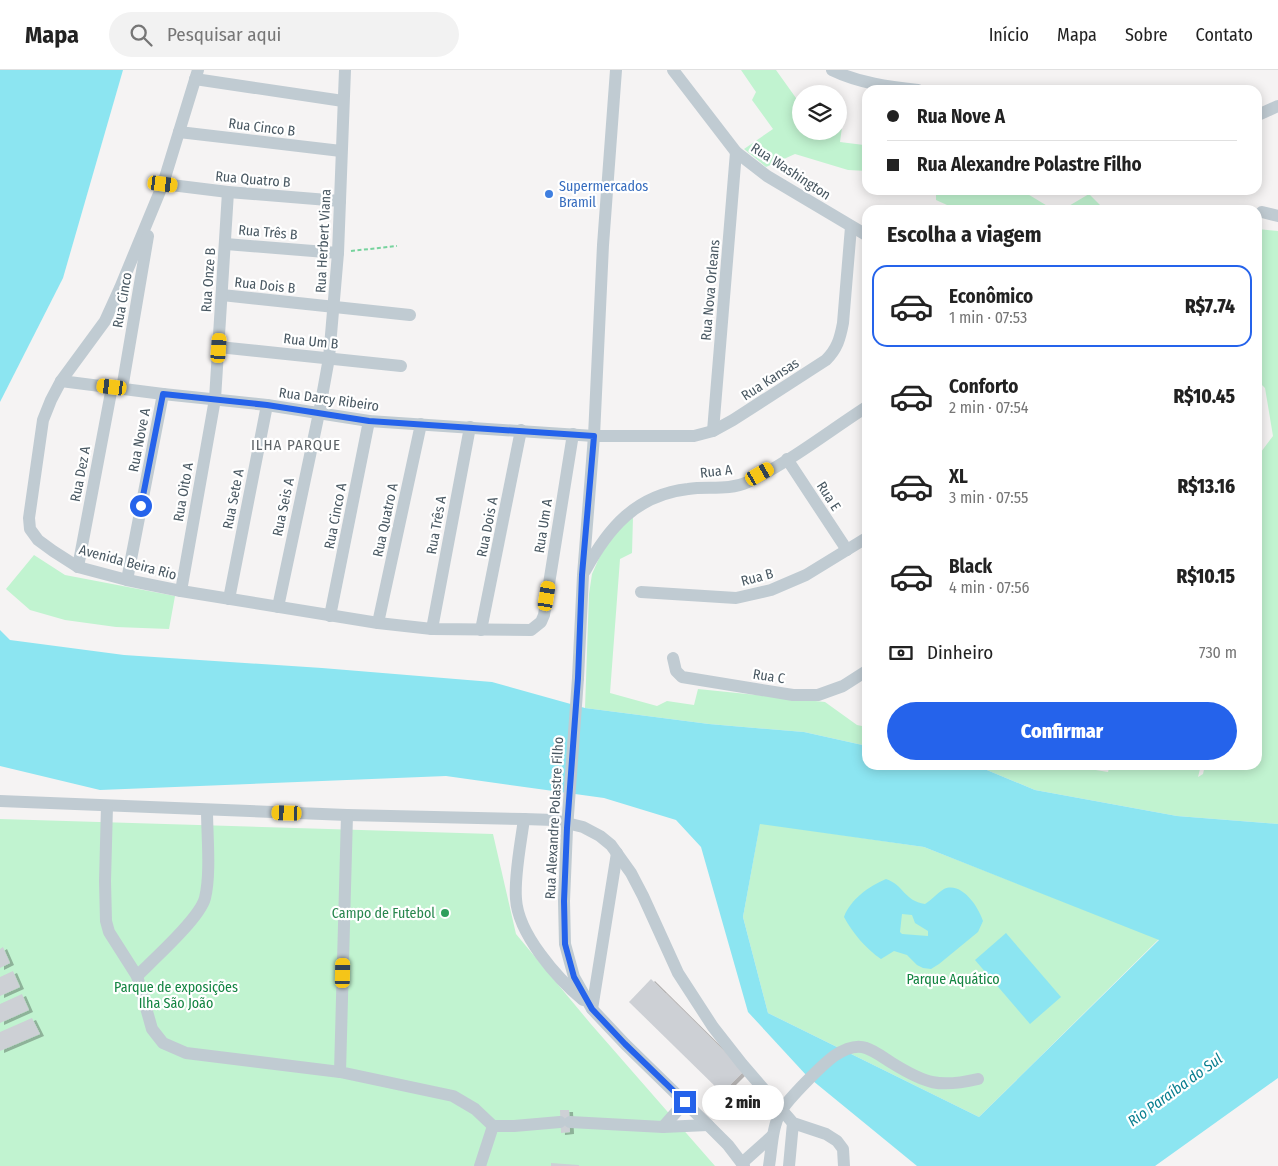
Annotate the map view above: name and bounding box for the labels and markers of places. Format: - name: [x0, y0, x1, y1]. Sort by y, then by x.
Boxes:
- place label: Supermercados Bramil: [559, 178, 648, 211]
- marker: Supermercados Bramil: [543, 188, 555, 200]
- place label: Campo de Futebol: [332, 905, 435, 922]
- marker: Campo de Futebol: [439, 907, 451, 919]

